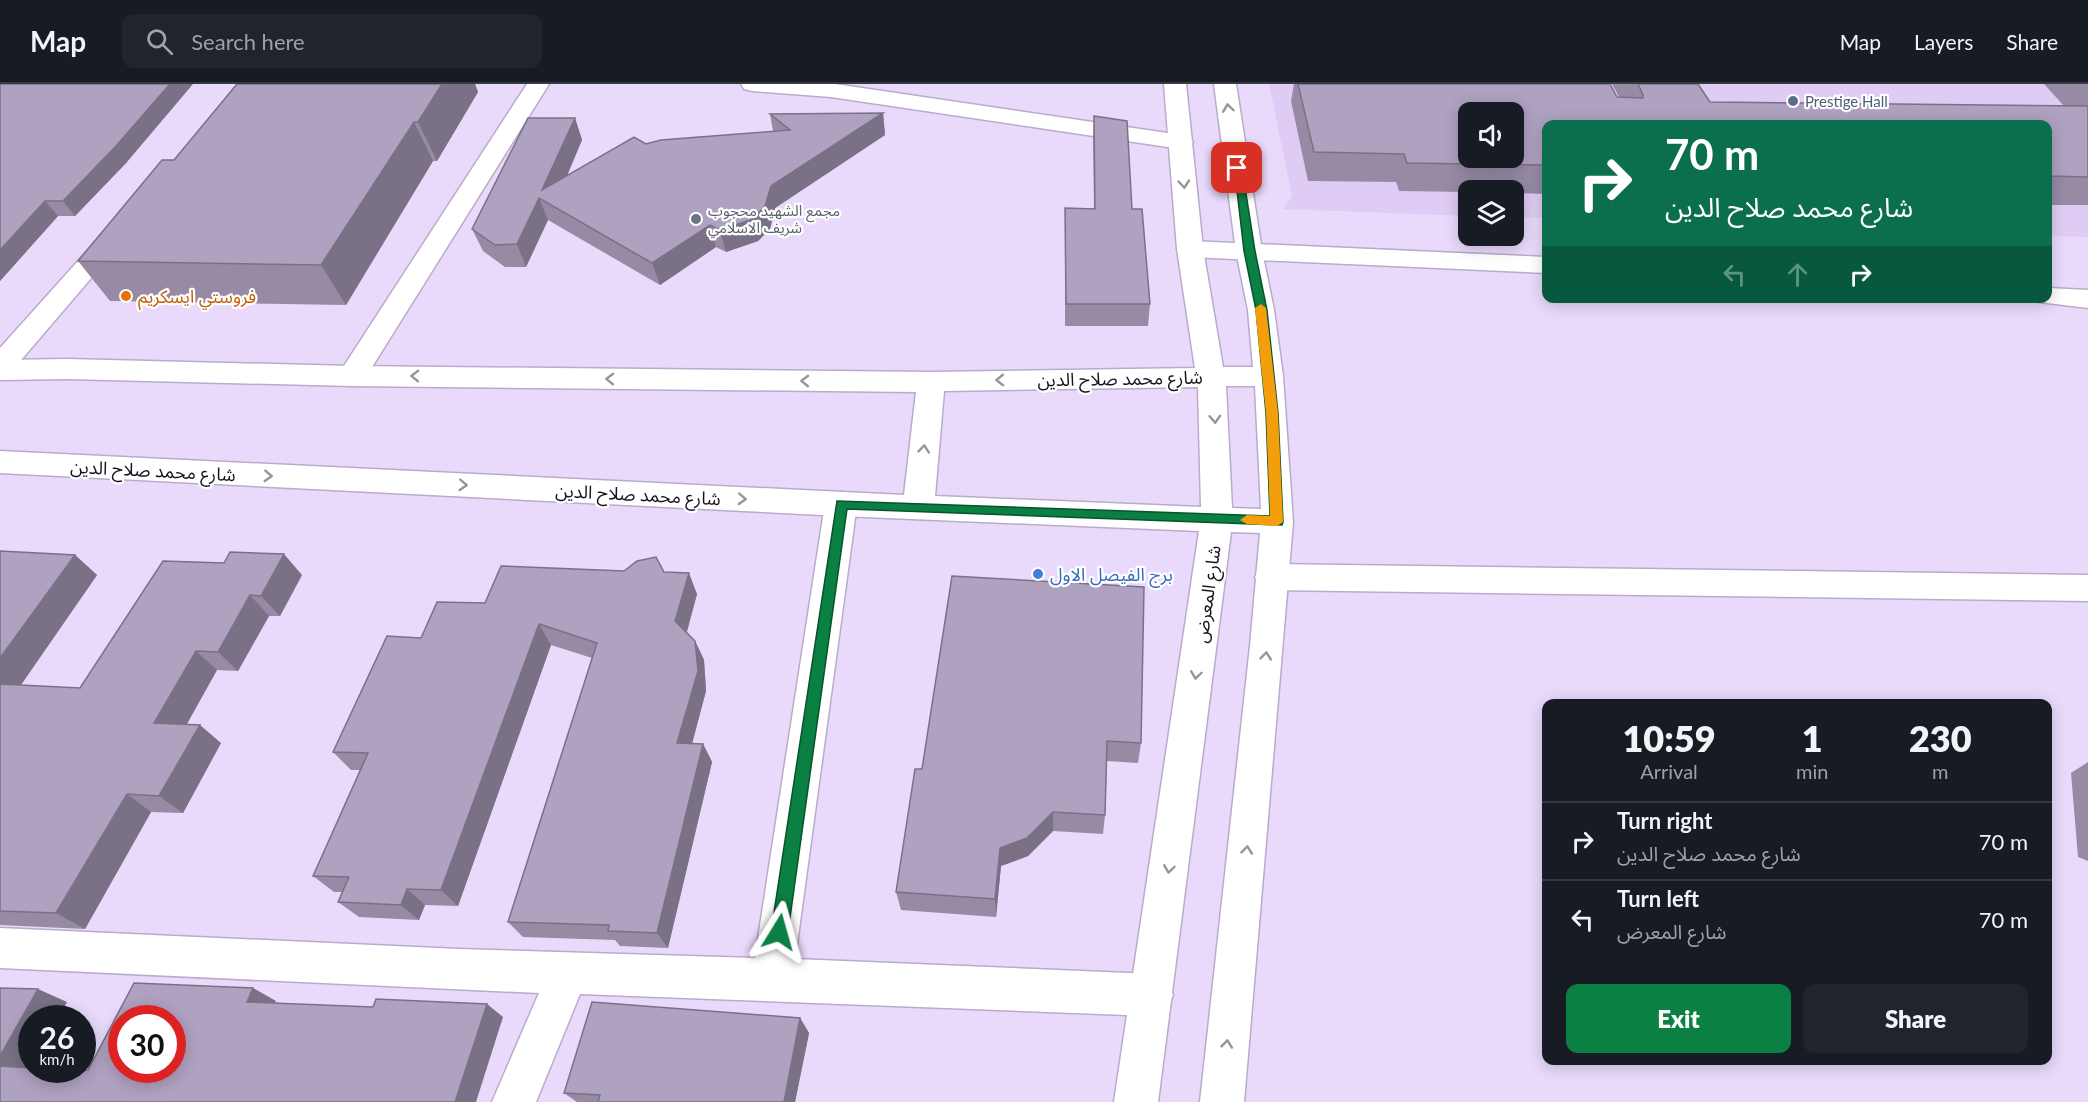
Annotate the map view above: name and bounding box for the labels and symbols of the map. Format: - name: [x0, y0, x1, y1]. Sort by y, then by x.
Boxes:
- place label: Prestige Hall: [1805, 92, 1888, 110]
- marker: Prestige Hall: [1786, 94, 1800, 108]
- one-way arrow: [1223, 103, 1235, 112]
- pin: [1211, 142, 1262, 193]
- one-way arrow: [1177, 180, 1190, 189]
- place label: مجمع الشهيد محجوب شريف الاسلامي: [708, 201, 840, 239]
- marker: مجمع الشهيد محجوب شريف الاسلامي: [689, 212, 703, 226]
- place label: فروستي ايسكريم: [138, 285, 256, 310]
- marker: فروستي ايسكريم: [119, 289, 133, 303]
- street label: شارع محمد صلاح الدين: [1037, 366, 1203, 394]
- one-way arrow: [411, 370, 420, 383]
- one-way arrow: [606, 372, 615, 385]
- one-way arrow: [996, 374, 1005, 387]
- one-way arrow: [801, 375, 810, 387]
- one-way arrow: [1209, 414, 1222, 423]
- one-way arrow: [917, 444, 930, 454]
- street label: شارع محمد صلاح الدين: [70, 455, 236, 489]
- one-way arrow: [264, 469, 273, 482]
- one-way arrow: [458, 479, 467, 492]
- street label: شارع محمد صلاح الدين: [555, 479, 721, 513]
- one-way arrow: [737, 493, 746, 506]
- street label: شارع المعرض: [1189, 544, 1229, 645]
- place label: برج الفيصل الاول: [1050, 563, 1173, 588]
- marker: برج الفيصل الاول: [1031, 567, 1045, 581]
- one-way arrow: [1259, 651, 1272, 660]
- one-way arrow: [1190, 671, 1202, 680]
- one-way arrow: [1240, 845, 1253, 854]
- one-way arrow: [1164, 864, 1176, 873]
- position arrow: [747, 900, 811, 964]
- speed limit sign: 30: [108, 1005, 186, 1083]
- one-way arrow: [1221, 1039, 1233, 1048]

